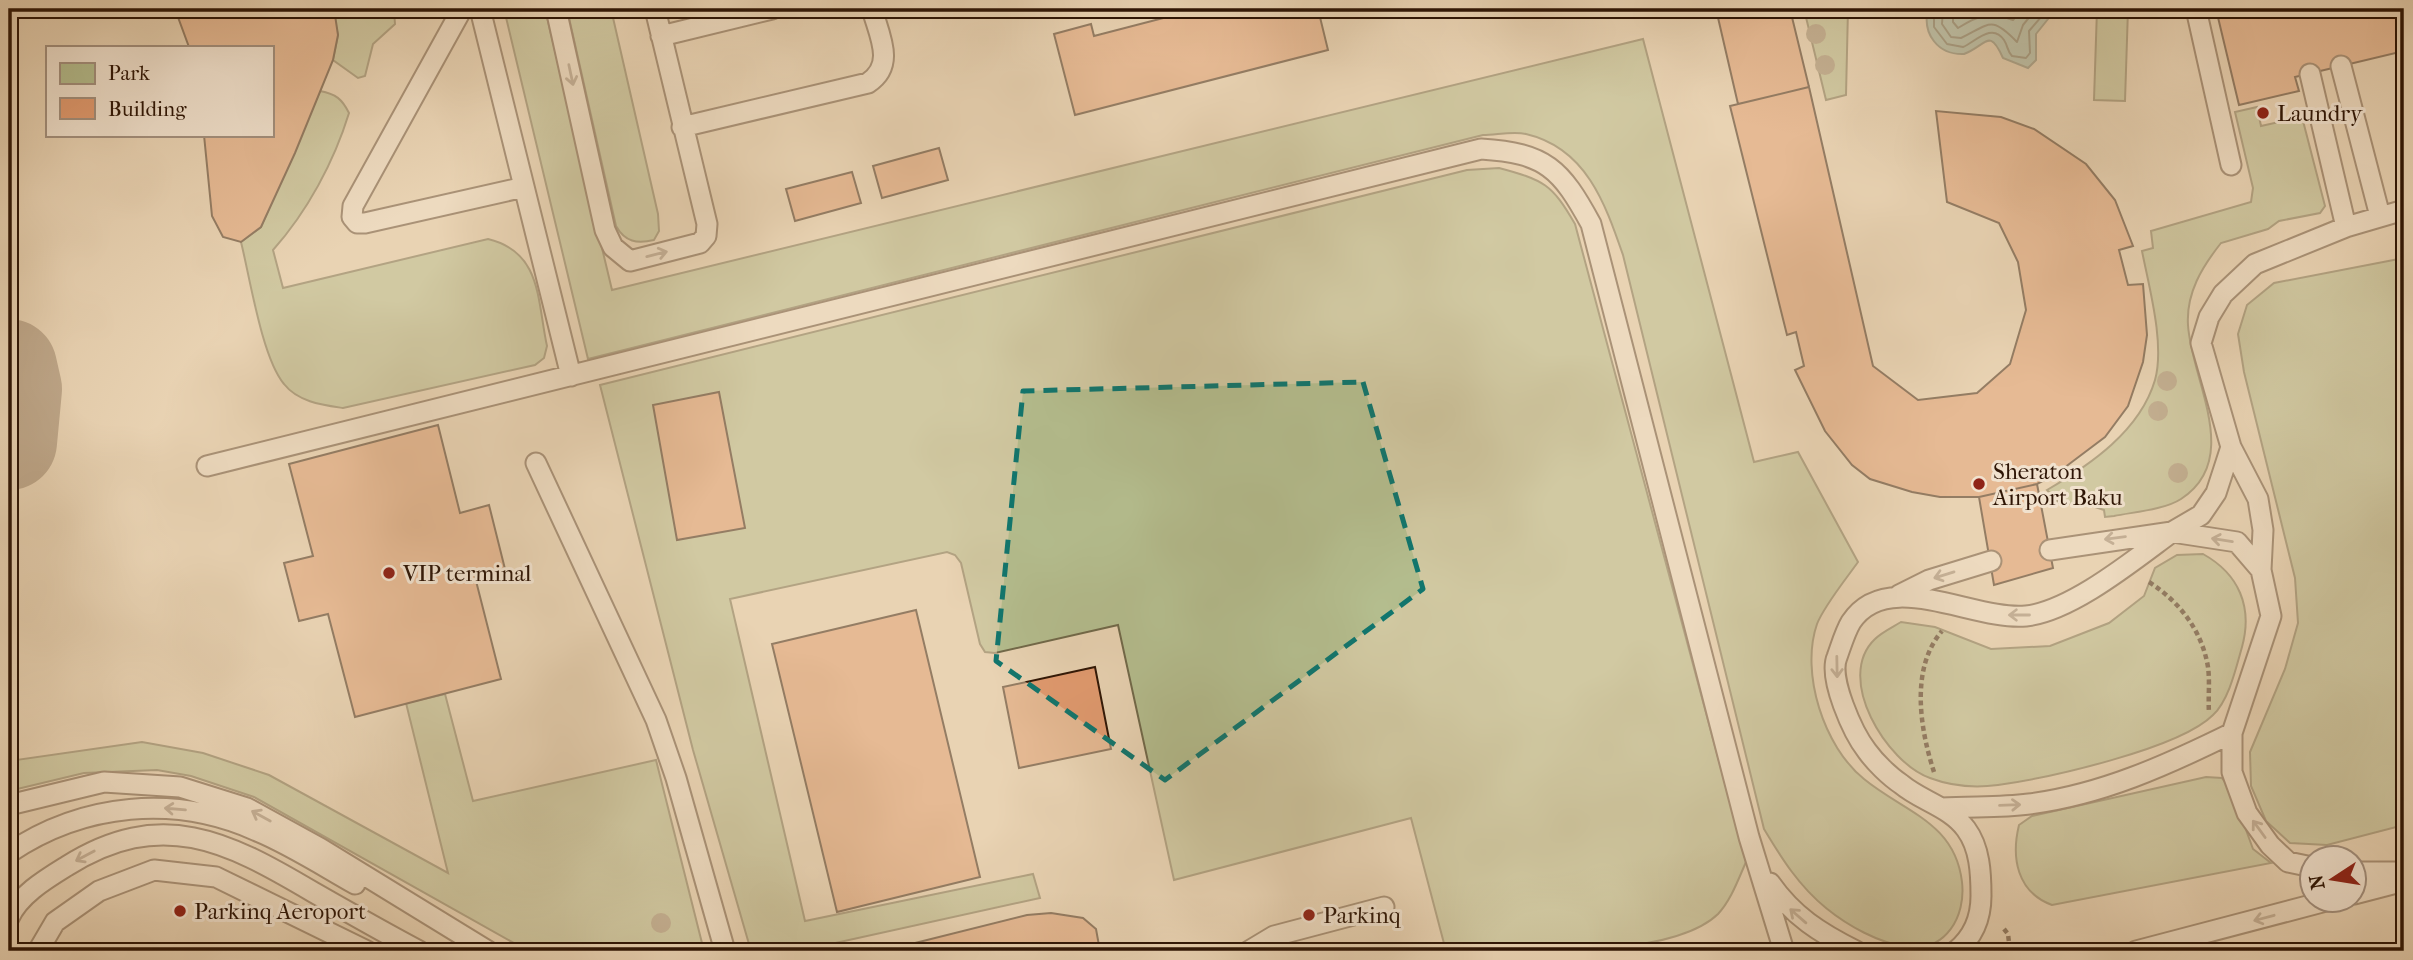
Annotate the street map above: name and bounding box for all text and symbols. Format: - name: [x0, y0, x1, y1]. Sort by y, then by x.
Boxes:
- legend: [46, 46, 273, 136]
- text: Park: [108, 61, 150, 85]
- one-way arrow: [564, 63, 578, 86]
- text: Building: [108, 97, 187, 121]
- place label: Laundry: [2277, 100, 2363, 127]
- marker: Laundry: [2255, 105, 2271, 121]
- one-way arrow: [645, 247, 668, 260]
- place label: Sheraton Airport Baku: [1992, 458, 2123, 511]
- marker: Sheraton Airport Baku: [1971, 476, 1987, 492]
- one-way arrow: [2104, 532, 2127, 545]
- one-way arrow: [2211, 533, 2234, 546]
- place label: VIP terminal: [402, 560, 532, 587]
- marker: VIP terminal: [381, 565, 397, 581]
- one-way arrow: [1933, 569, 1955, 582]
- one-way arrow: [2008, 608, 2031, 622]
- one-way arrow: [1830, 655, 1844, 678]
- one-way arrow: [1999, 799, 2022, 812]
- one-way arrow: [165, 802, 187, 815]
- one-way arrow: [251, 808, 272, 822]
- one-way arrow: [2251, 820, 2266, 839]
- north arrow: [2298, 844, 2368, 914]
- one-way arrow: [75, 849, 95, 863]
- text: N: [2305, 872, 2330, 892]
- place label: Parkinq Aeroport: [194, 898, 366, 925]
- place label: Parkinq: [1323, 902, 1402, 929]
- marker: Parkinq Aeroport: [172, 903, 188, 919]
- marker: Parkinq: [1301, 907, 1317, 923]
- one-way arrow: [1789, 908, 1807, 924]
- one-way arrow: [2253, 912, 2275, 925]

